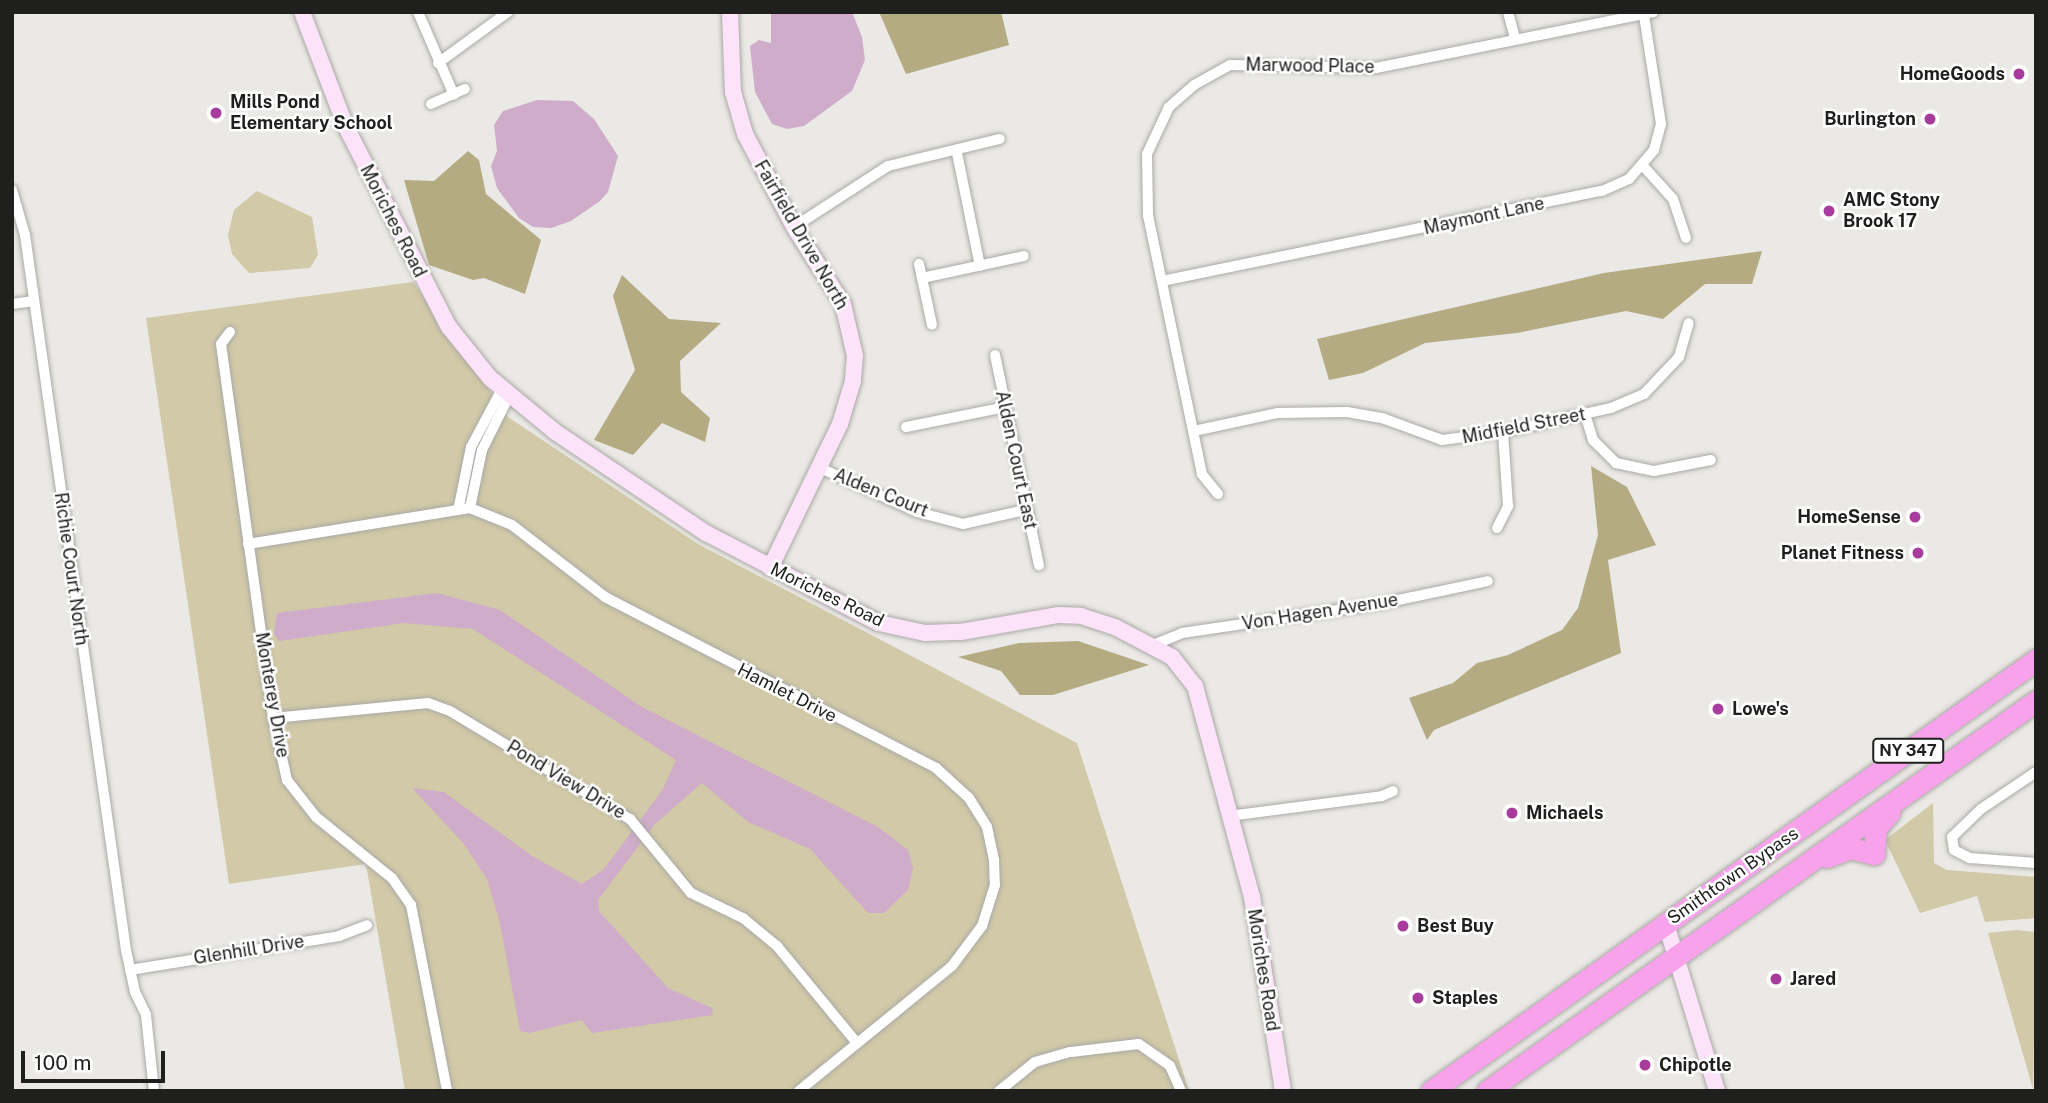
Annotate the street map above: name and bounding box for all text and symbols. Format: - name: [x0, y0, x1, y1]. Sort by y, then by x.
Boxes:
- street label: Marwood Place: [1245, 54, 1375, 78]
- place label: HomeGoods: [1900, 63, 2005, 85]
- marker: HomeGoods: [2011, 66, 2027, 82]
- place label: Mills Pond Elementary School: [230, 92, 393, 134]
- marker: Mills Pond Elementary School: [208, 105, 224, 121]
- place label: Burlington: [1824, 108, 1916, 130]
- marker: Burlington: [1922, 111, 1938, 127]
- street label: Fairfield Drive North: [749, 156, 853, 314]
- street label: Moriches Road: [355, 161, 431, 281]
- place label: AMC Stony Brook 17: [1843, 190, 1940, 232]
- street label: Maymont Lane: [1422, 193, 1546, 239]
- marker: AMC Stony Brook 17: [1821, 203, 1837, 219]
- street label: Alden Court East: [991, 389, 1041, 531]
- street label: Midfield Street: [1460, 403, 1588, 449]
- street label: Alden Court: [830, 464, 932, 522]
- street label: Richie Court North: [50, 491, 92, 647]
- place label: HomeSense: [1797, 506, 1901, 528]
- marker: HomeSense: [1907, 509, 1923, 525]
- place label: Planet Fitness: [1781, 542, 1904, 564]
- marker: Planet Fitness: [1910, 545, 1926, 561]
- street label: Moriches Road: [767, 558, 887, 632]
- street label: Von Hagen Avenue: [1240, 589, 1400, 635]
- street label: Monterey Drive: [250, 631, 294, 759]
- street label: Hamlet Drive: [734, 659, 840, 727]
- place label: Lowe's: [1732, 698, 1789, 720]
- marker: Lowe's: [1710, 701, 1726, 717]
- street label: Pond View Drive: [503, 736, 629, 824]
- road number: NY 347: [1871, 738, 1945, 764]
- place label: Michaels: [1526, 802, 1604, 824]
- marker: Michaels: [1504, 805, 1520, 821]
- street label: Smithtown Bypass: [1663, 823, 1803, 929]
- street label: Moriches Road: [1243, 907, 1283, 1033]
- place label: Best Buy: [1417, 915, 1494, 937]
- marker: Best Buy: [1395, 918, 1411, 934]
- street label: Glenhill Drive: [192, 931, 306, 969]
- place label: Jared: [1790, 968, 1836, 990]
- marker: Jared: [1768, 971, 1784, 987]
- place label: Staples: [1432, 987, 1498, 1009]
- marker: Staples: [1410, 990, 1426, 1006]
- scale bar: [24, 1036, 168, 1080]
- text: 100 m: [34, 1050, 91, 1075]
- place label: Chipotle: [1659, 1054, 1732, 1076]
- marker: Chipotle: [1637, 1057, 1653, 1073]

